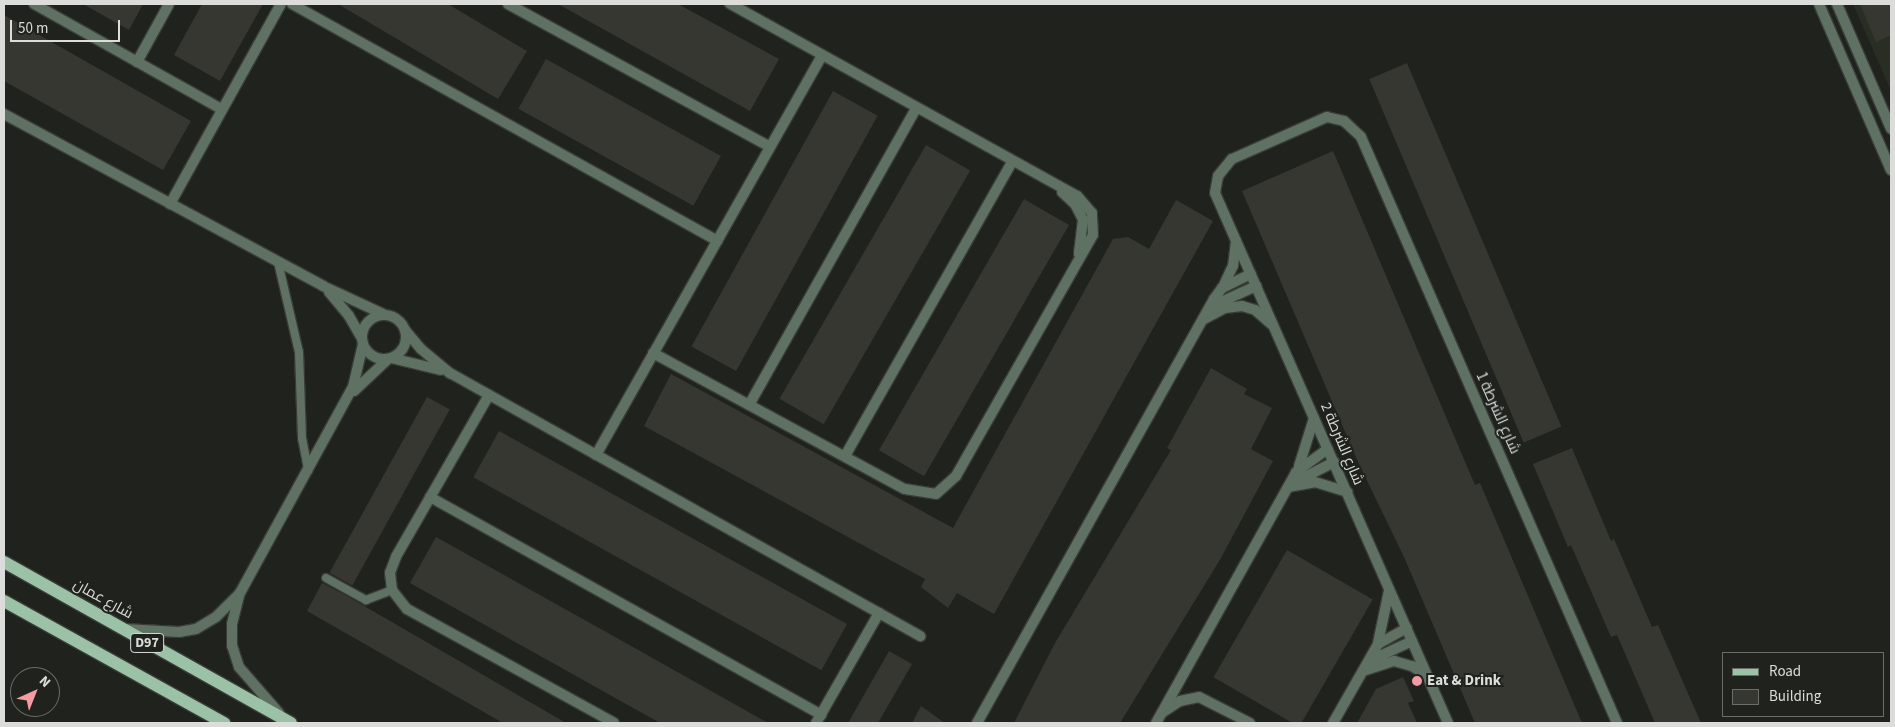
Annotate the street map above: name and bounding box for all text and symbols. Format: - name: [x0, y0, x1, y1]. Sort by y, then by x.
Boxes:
- scale bar: [12, 10, 122, 42]
- text: 50 m: [18, 18, 48, 39]
- street label: شارع الشرطة 1: [1472, 369, 1524, 457]
- street label: شارع الشرطة 2: [1317, 400, 1367, 488]
- street label: شارع عمان: [70, 575, 136, 623]
- road number: D97: [130, 632, 164, 654]
- legend: [1722, 652, 1885, 717]
- text: Road: [1769, 661, 1801, 682]
- north arrow: [10, 667, 60, 717]
- text: N: [34, 672, 55, 692]
- place label: Eat & Drink: [1427, 672, 1501, 690]
- marker: Eat & Drink: [1411, 675, 1423, 687]
- text: Building: [1769, 686, 1821, 707]

